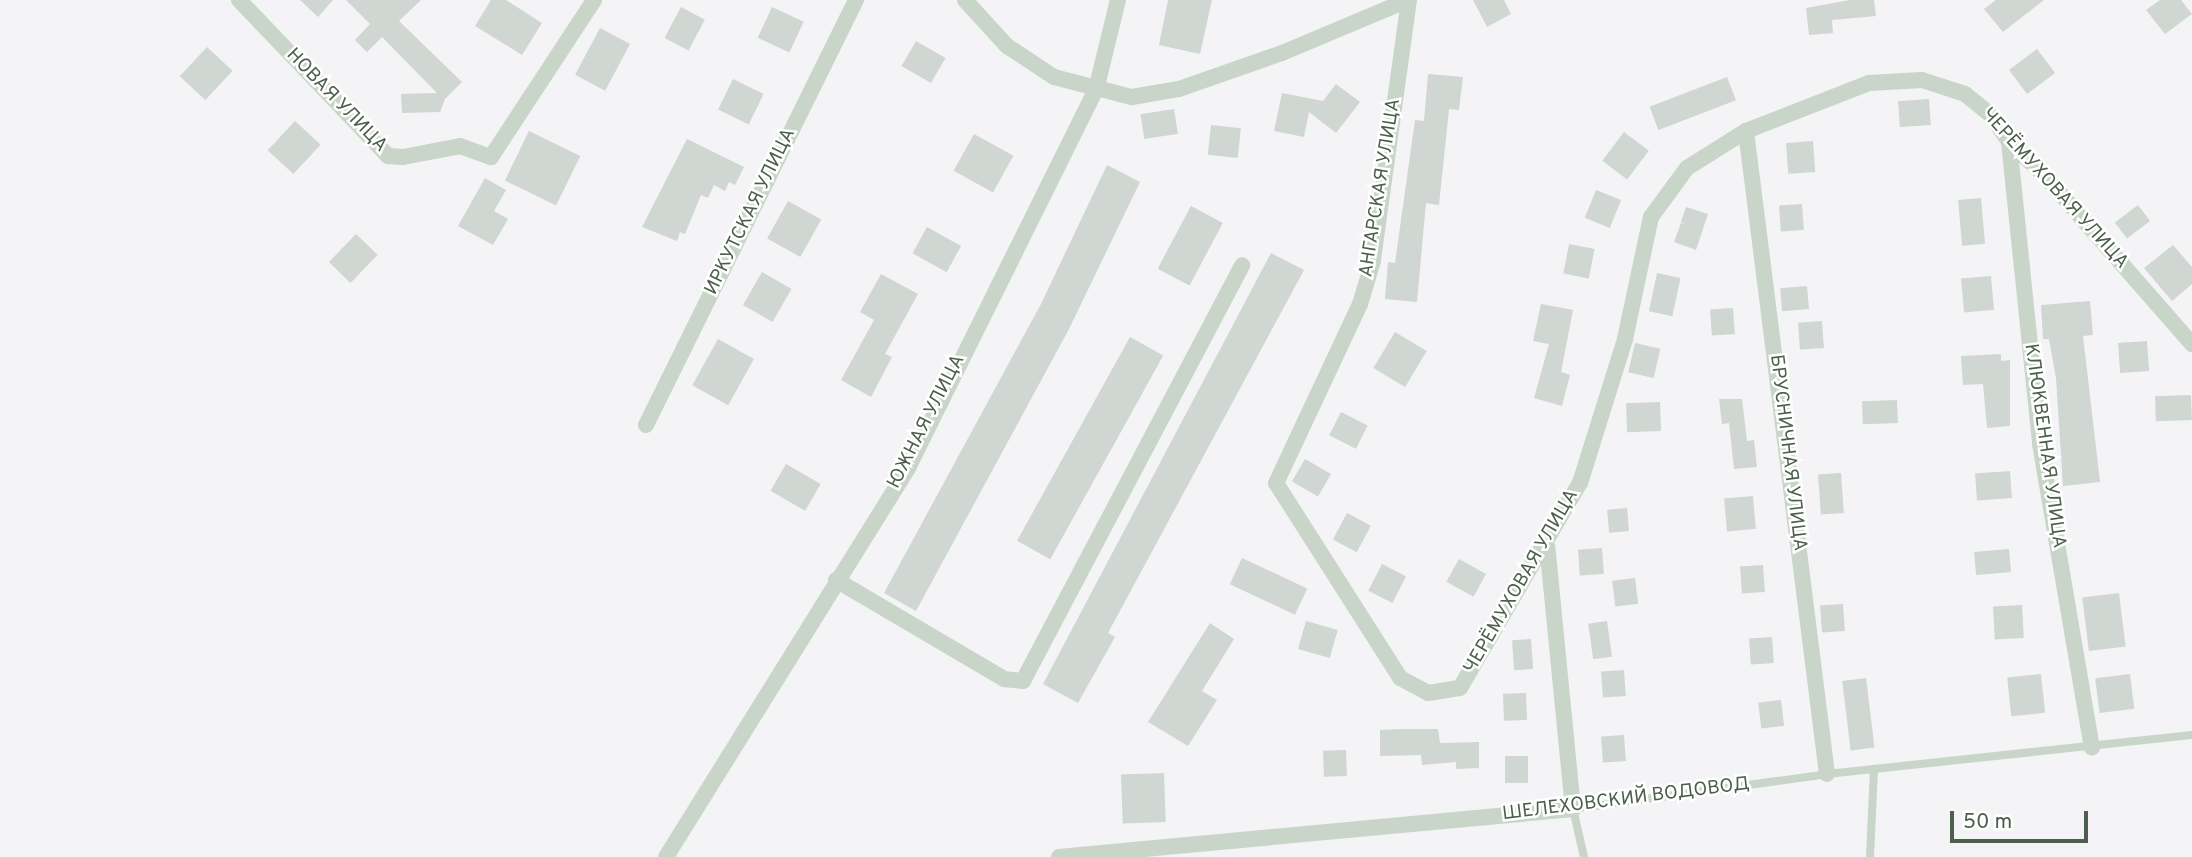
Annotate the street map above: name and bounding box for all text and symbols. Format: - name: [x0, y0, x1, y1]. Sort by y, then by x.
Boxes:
- street label: НОВАЯ УЛИЦА: [281, 44, 391, 158]
- street label: АНГАРСКАЯ УЛИЦА: [1356, 97, 1406, 279]
- street label: ЧЕРЁМУХОВАЯ УЛИЦА: [1976, 104, 2132, 274]
- street label: ИРКУТСКАЯ УЛИЦА: [701, 125, 801, 299]
- street label: КЛЮКВЕННАЯ УЛИЦА: [2018, 342, 2070, 550]
- street label: ЮЖНАЯ УЛИЦА: [883, 351, 971, 493]
- street label: БРУСНИЧНАЯ УЛИЦА: [1764, 353, 1810, 553]
- street label: ЧЕРЁМУХОВАЯ УЛИЦА: [1460, 486, 1584, 678]
- street label: ШЕЛЕХОВСКИЙ ВОДОВОД: [1501, 774, 1751, 826]
- scale bar: [1954, 798, 2092, 842]
- text: 50 m: [1963, 809, 2012, 836]

